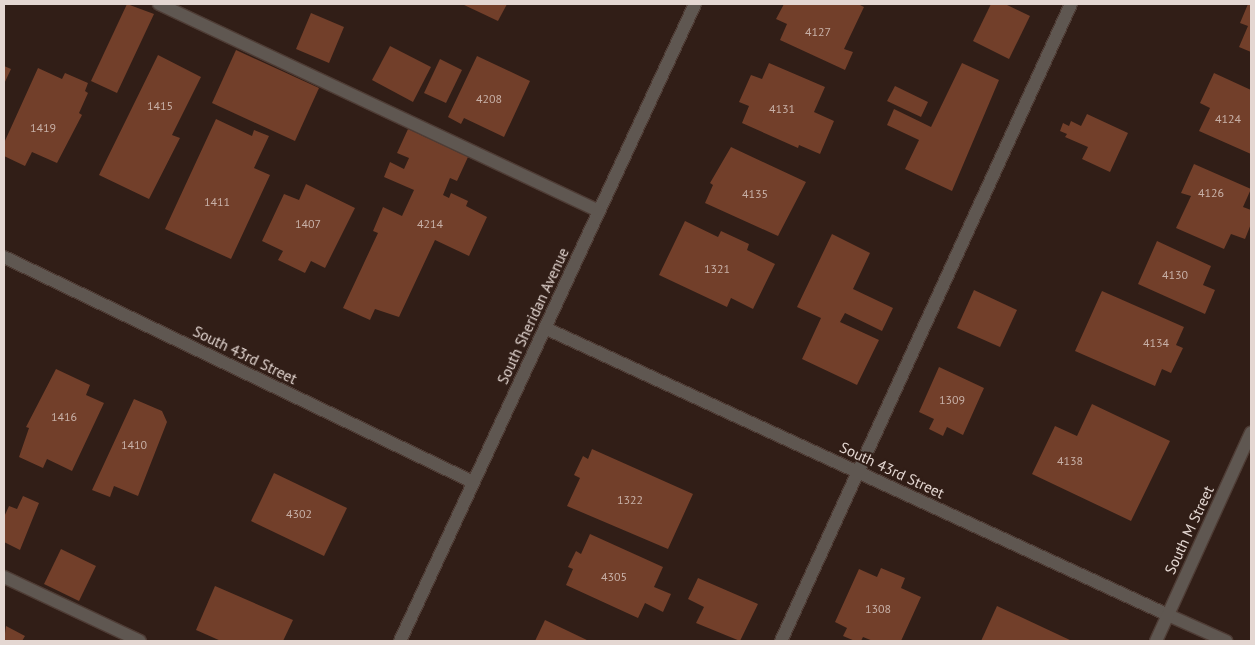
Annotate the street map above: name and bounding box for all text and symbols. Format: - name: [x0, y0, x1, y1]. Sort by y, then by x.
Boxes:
- house number: 4127: [805, 25, 831, 39]
- house number: 4208: [476, 92, 502, 106]
- house number: 1415: [147, 99, 173, 113]
- house number: 4131: [769, 102, 795, 116]
- house number: 4124: [1215, 112, 1241, 126]
- house number: 1419: [30, 121, 56, 135]
- house number: 4126: [1198, 186, 1224, 200]
- house number: 4135: [742, 187, 768, 201]
- house number: 1411: [204, 195, 230, 209]
- house number: 1407: [295, 217, 321, 231]
- house number: 4214: [417, 217, 443, 231]
- street label: South Sheridan Avenue: [493, 245, 573, 387]
- house number: 1321: [704, 262, 730, 276]
- house number: 4130: [1162, 268, 1188, 282]
- street label: South 43rd Street: [190, 322, 300, 388]
- house number: 4134: [1143, 336, 1169, 350]
- house number: 1309: [939, 393, 965, 407]
- house number: 1416: [51, 410, 77, 424]
- house number: 1410: [121, 438, 147, 452]
- street label: South 43rd Street: [837, 438, 947, 502]
- house number: 4138: [1057, 454, 1083, 468]
- street label: South M Street: [1161, 483, 1217, 577]
- house number: 1322: [617, 493, 643, 507]
- house number: 4302: [286, 507, 312, 521]
- house number: 4305: [601, 570, 627, 584]
- house number: 1308: [865, 602, 891, 616]

